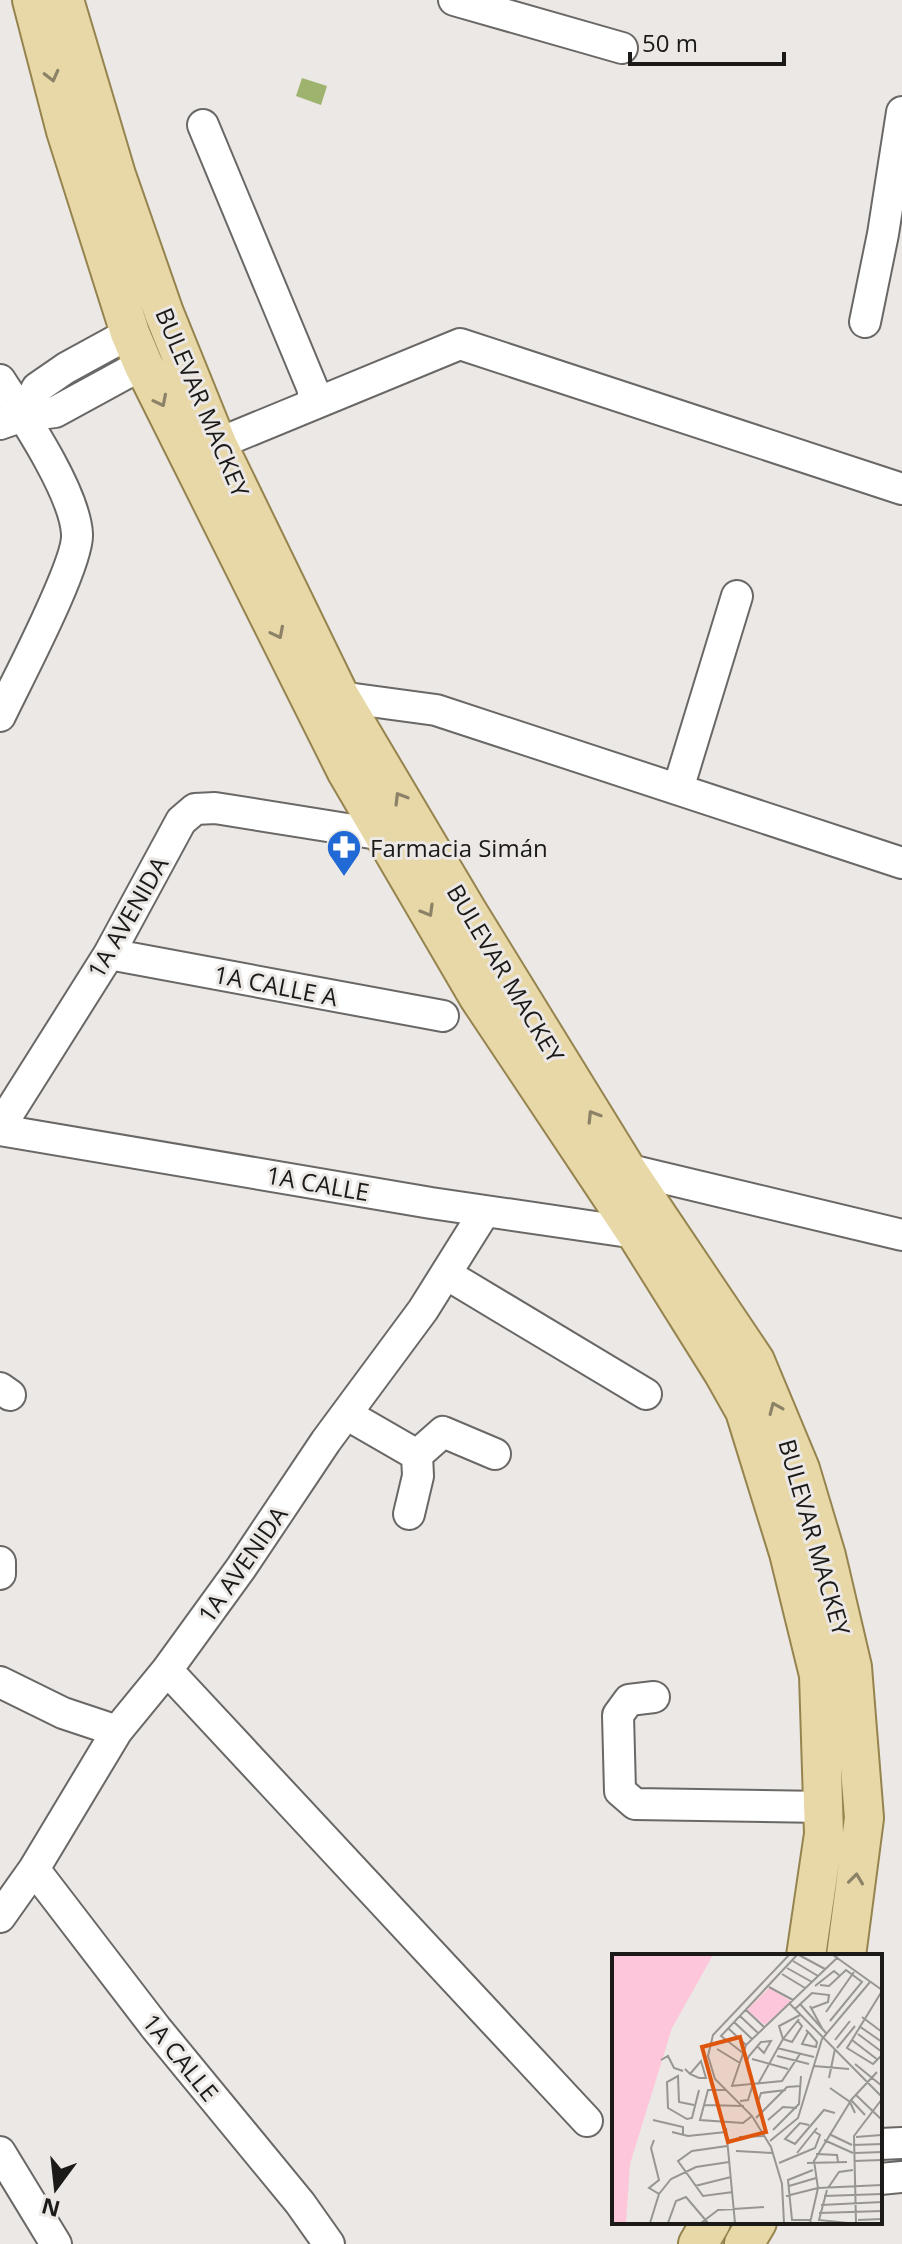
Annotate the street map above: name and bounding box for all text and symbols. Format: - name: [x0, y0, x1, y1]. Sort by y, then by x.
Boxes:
- scale bar: [630, 16, 784, 66]
- text: 50 m: [642, 26, 698, 59]
- one-way arrow: [42, 68, 59, 82]
- street label: BULEVAR MACKEY: [148, 302, 258, 502]
- one-way arrow: [152, 392, 167, 407]
- one-way arrow: [268, 625, 284, 640]
- one-way arrow: [394, 792, 410, 807]
- pharmacy icon: Farmacia Simán: [325, 828, 363, 878]
- place label: Farmacia Simán: [370, 831, 548, 864]
- street label: 1A AVENIDA: [79, 849, 176, 984]
- street label: BULEVAR MACKEY: [440, 878, 573, 1069]
- one-way arrow: [418, 902, 434, 917]
- street label: 1A CALLE A: [211, 957, 341, 1013]
- one-way arrow: [588, 1110, 603, 1125]
- street label: 1A CALLE: [264, 1158, 372, 1208]
- one-way arrow: [768, 1401, 784, 1416]
- street label: BULEVAR MACKEY: [771, 1435, 859, 1640]
- street label: 1A AVENIDA: [190, 1498, 295, 1629]
- one-way arrow: [847, 1872, 864, 1886]
- inset map: [612, 1954, 882, 2224]
- street label: 1A CALLE: [136, 2006, 226, 2108]
- north arrow: [16, 2148, 96, 2228]
- text: N: [38, 2191, 63, 2225]

